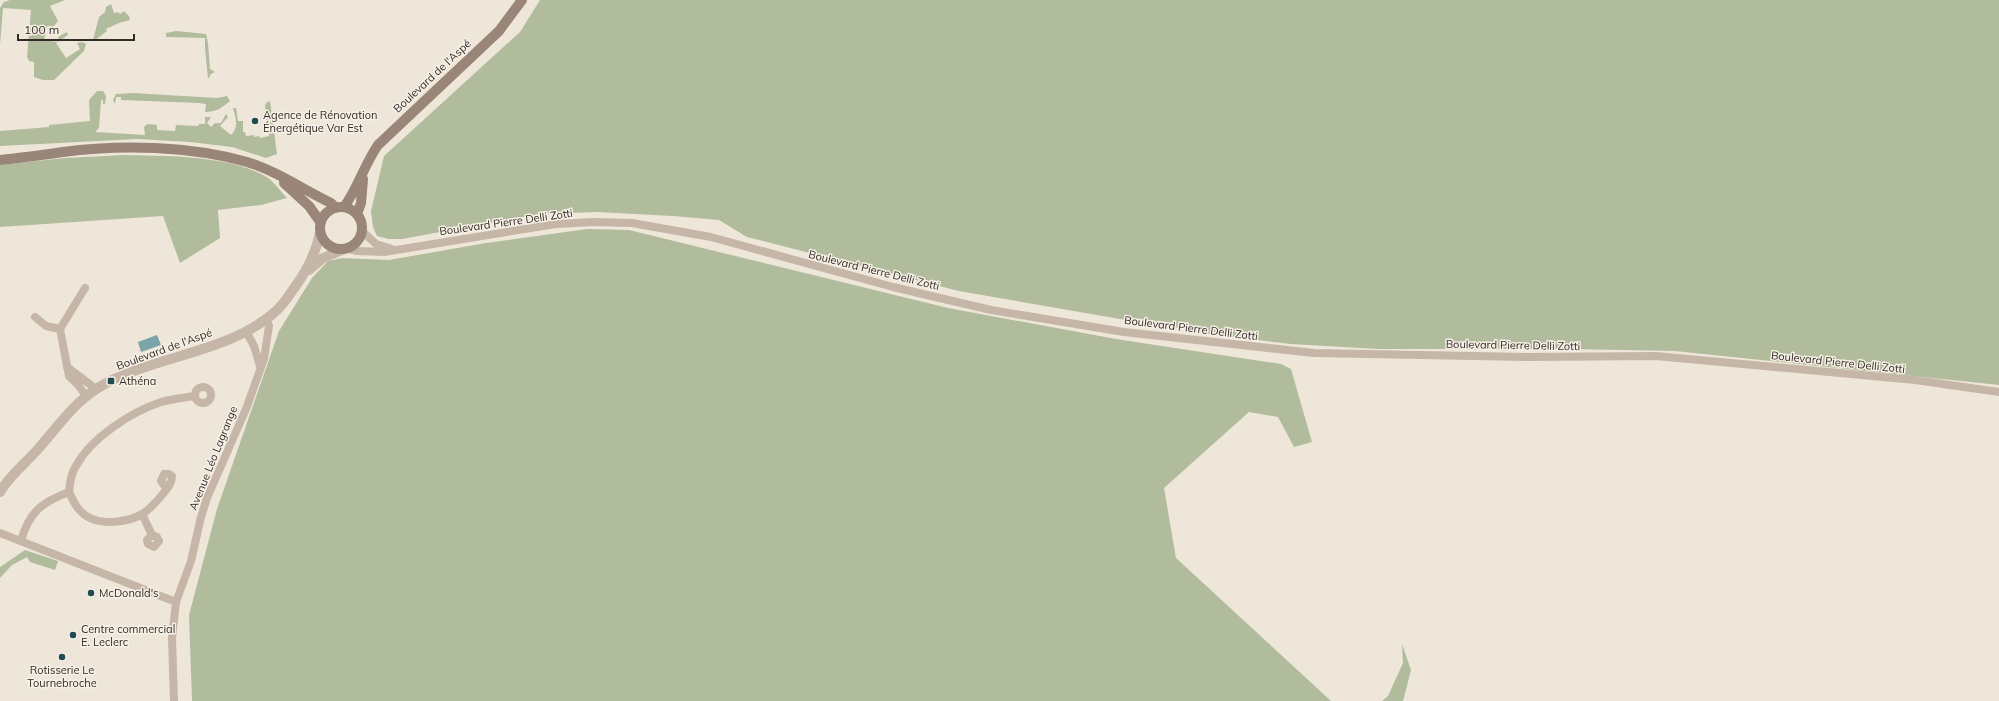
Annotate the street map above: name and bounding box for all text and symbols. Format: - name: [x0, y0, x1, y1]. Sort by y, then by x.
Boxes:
- scale bar: [18, 16, 134, 42]
- text: 100 m: [24, 22, 59, 37]
- street label: Boulevard de l'Aspé: [390, 36, 474, 116]
- place label: Agence de Rénovation Énergétique Var Est: [263, 108, 377, 135]
- marker: Agence de Rénovation Énergétique Var Est: [250, 116, 260, 126]
- street label: Boulevard Pierre Delli Zotti: [438, 206, 574, 238]
- street label: Boulevard Pierre Delli Zotti: [807, 247, 941, 293]
- street label: Boulevard Pierre Delli Zotti: [1123, 313, 1259, 343]
- street label: Boulevard de l'Aspé: [114, 325, 214, 373]
- street label: Boulevard Pierre Delli Zotti: [1446, 337, 1580, 353]
- street label: Boulevard Pierre Delli Zotti: [1770, 348, 1906, 376]
- place label: Athéna: [119, 374, 156, 388]
- marker: Athéna: [106, 376, 116, 386]
- street label: Avenue Léo Lagrange: [186, 404, 240, 512]
- place label: McDonald's: [99, 586, 159, 600]
- marker: McDonald's: [86, 588, 96, 598]
- place label: Centre commercial E. Leclerc: [81, 622, 175, 649]
- marker: Centre commercial E. Leclerc: [68, 630, 78, 640]
- marker: Rotisserie Le Tournebroche: [57, 652, 67, 662]
- place label: Rotisserie Le Tournebroche: [27, 663, 97, 690]

